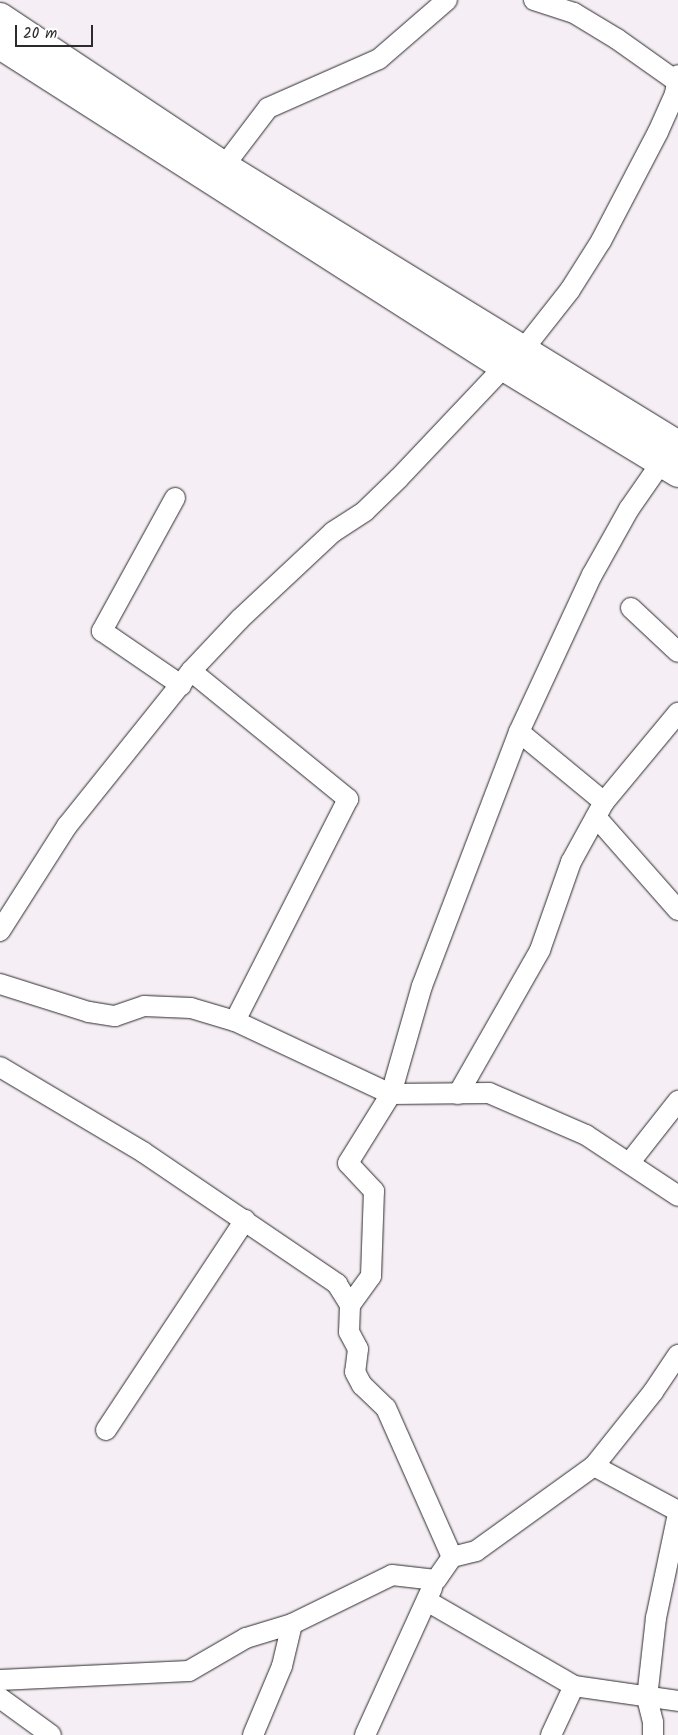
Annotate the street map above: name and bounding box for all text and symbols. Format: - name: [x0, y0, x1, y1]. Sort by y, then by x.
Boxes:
- scale bar: [18, 15, 95, 47]
- text: 20 m: [23, 22, 57, 46]

